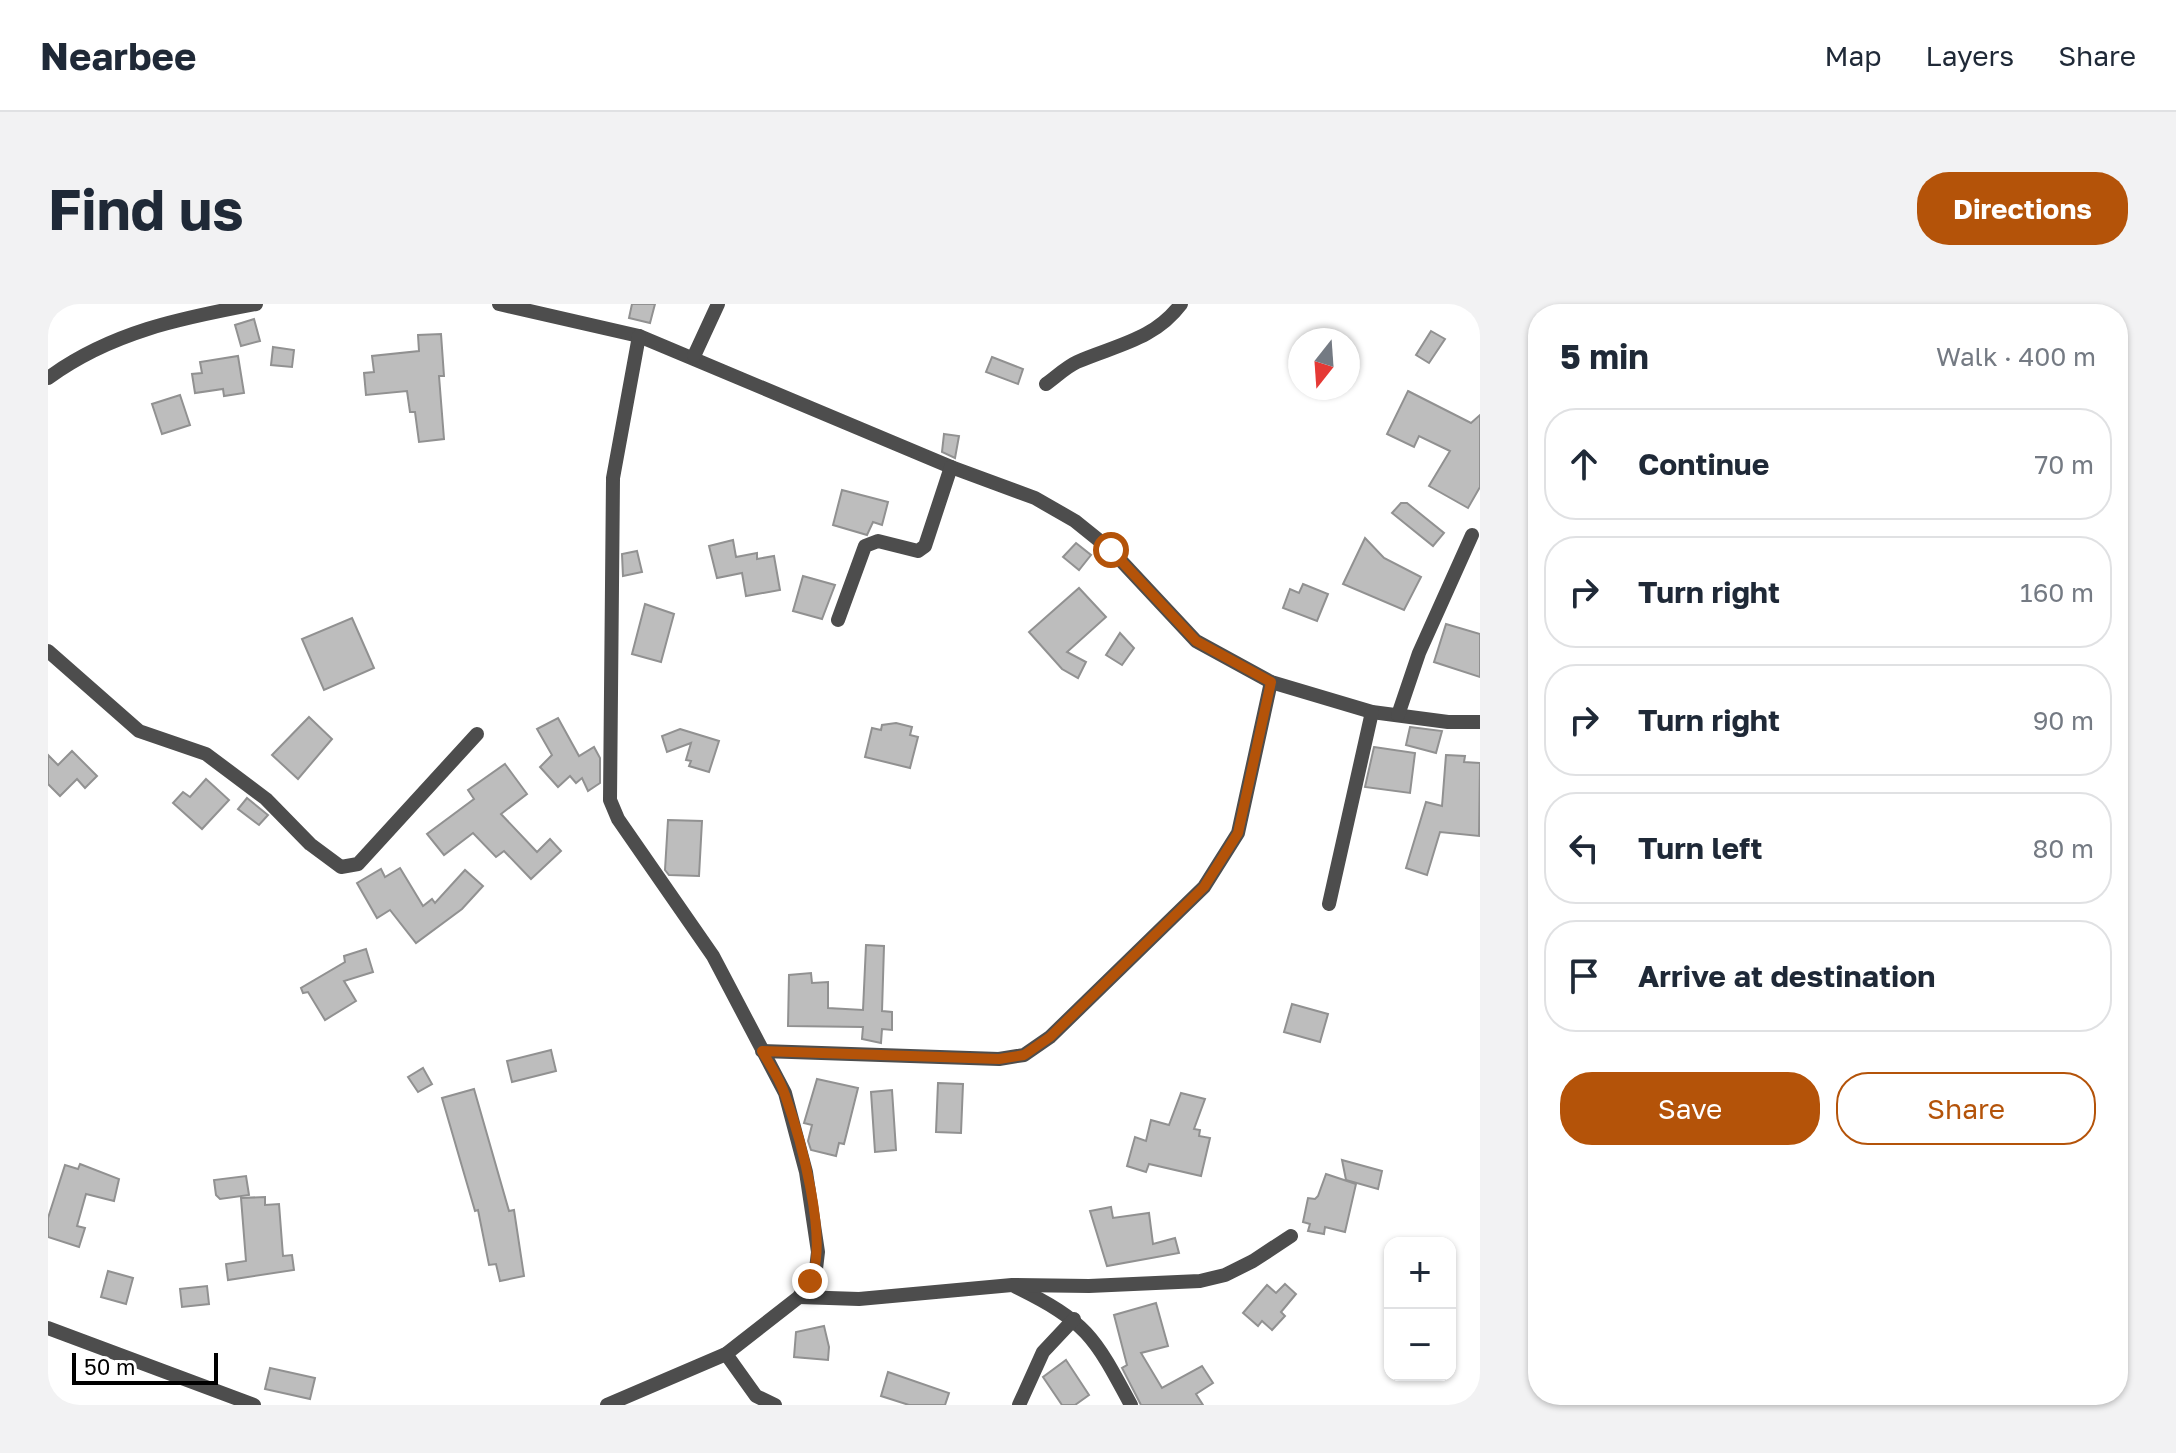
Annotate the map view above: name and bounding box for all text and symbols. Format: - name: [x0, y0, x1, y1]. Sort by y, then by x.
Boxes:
- text: Nearbee: [40, 33, 196, 78]
- text: Map: [1824, 39, 1882, 72]
- text: Layers: [1926, 39, 2014, 72]
- text: Share: [2058, 39, 2136, 72]
- button: Directions: [1917, 172, 2128, 245]
- text: Find us: [48, 175, 244, 242]
- north arrow: [1288, 328, 1360, 400]
- text: 5 min: [1560, 336, 1649, 376]
- text: Walk · 400 m: [1936, 341, 2096, 372]
- icon: ahead: [1562, 442, 1606, 486]
- text: Continue: [1638, 446, 1769, 482]
- text: 70 m: [2035, 449, 2094, 480]
- route start: [1093, 532, 1129, 568]
- icon: right: [1562, 570, 1606, 614]
- text: Turn right: [1638, 574, 1780, 610]
- text: 160 m: [2020, 577, 2094, 608]
- icon: right: [1562, 698, 1606, 742]
- text: Turn right: [1638, 702, 1780, 738]
- text: 90 m: [2033, 705, 2094, 736]
- icon: left: [1562, 826, 1606, 870]
- text: Turn left: [1638, 830, 1763, 866]
- text: 80 m: [2033, 833, 2094, 864]
- icon: arrive: [1562, 954, 1606, 998]
- text: Arrive at destination: [1638, 958, 1935, 994]
- button: Save: [1560, 1072, 1820, 1145]
- button: Share: [1836, 1072, 2096, 1145]
- map controls: [1384, 1237, 1456, 1381]
- button: +: [1384, 1237, 1456, 1309]
- route end: [792, 1263, 828, 1299]
- button: −: [1384, 1309, 1456, 1381]
- scale bar: [72, 1349, 218, 1385]
- text: 50 m: [84, 1353, 135, 1380]

